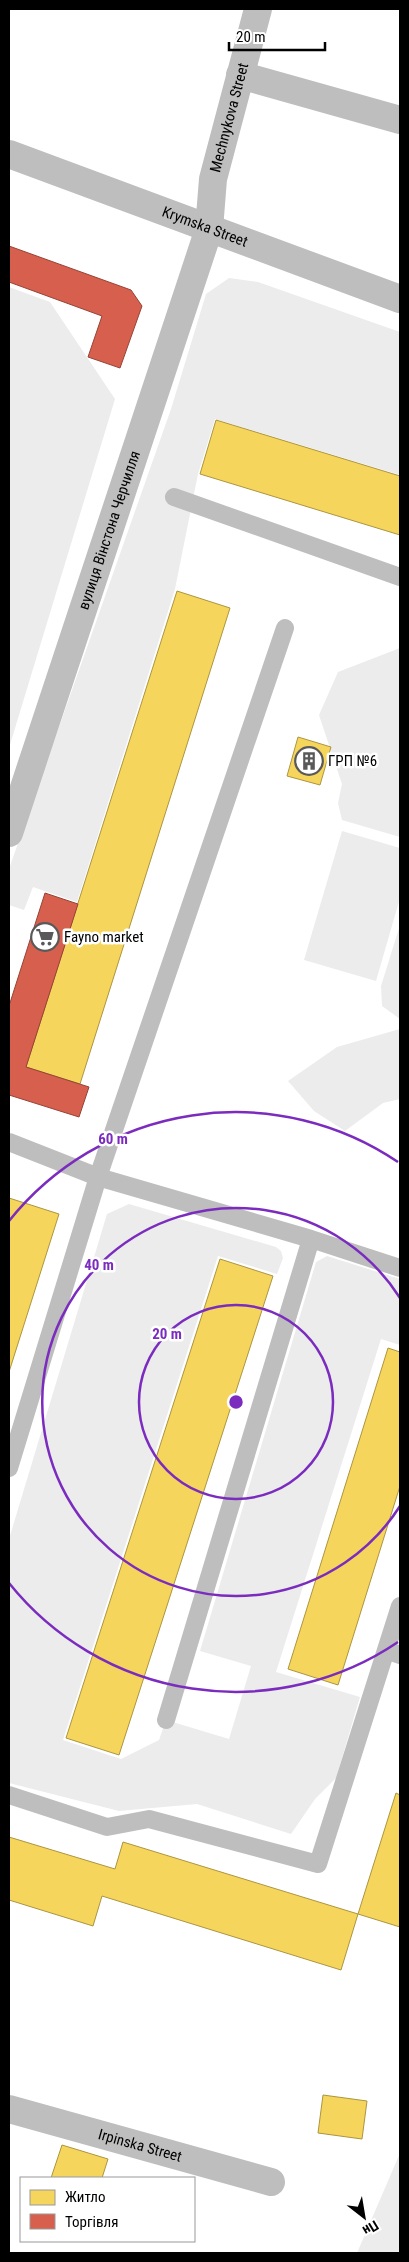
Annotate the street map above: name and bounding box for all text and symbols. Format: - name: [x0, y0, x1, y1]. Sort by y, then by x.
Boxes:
- scale bar: [229, 20, 325, 52]
- text: 20 m: [236, 28, 266, 46]
- street label: Mechnykova Street: [206, 61, 252, 174]
- street label: Krymska Street: [160, 203, 250, 251]
- street label: вулиця Вінстона Черчилля: [75, 448, 144, 612]
- building icon: ГРП №6: [294, 746, 324, 776]
- place label: ГРП №6: [328, 752, 377, 770]
- supermarket icon: Fayno market: [30, 922, 60, 952]
- place label: Fayno market: [64, 928, 144, 946]
- text: 60 m: [98, 1130, 128, 1148]
- text: 40 m: [84, 1256, 114, 1274]
- text: 20 m: [152, 1325, 182, 1343]
- centre of rings: [227, 1393, 245, 1411]
- street label: Irpinska Street: [96, 2125, 184, 2166]
- legend: [20, 2177, 195, 2242]
- text: Житло: [65, 2188, 105, 2206]
- north arrow: [339, 2192, 389, 2242]
- text: Торгівля: [65, 2213, 118, 2231]
- text: Пн: [360, 2217, 381, 2239]

